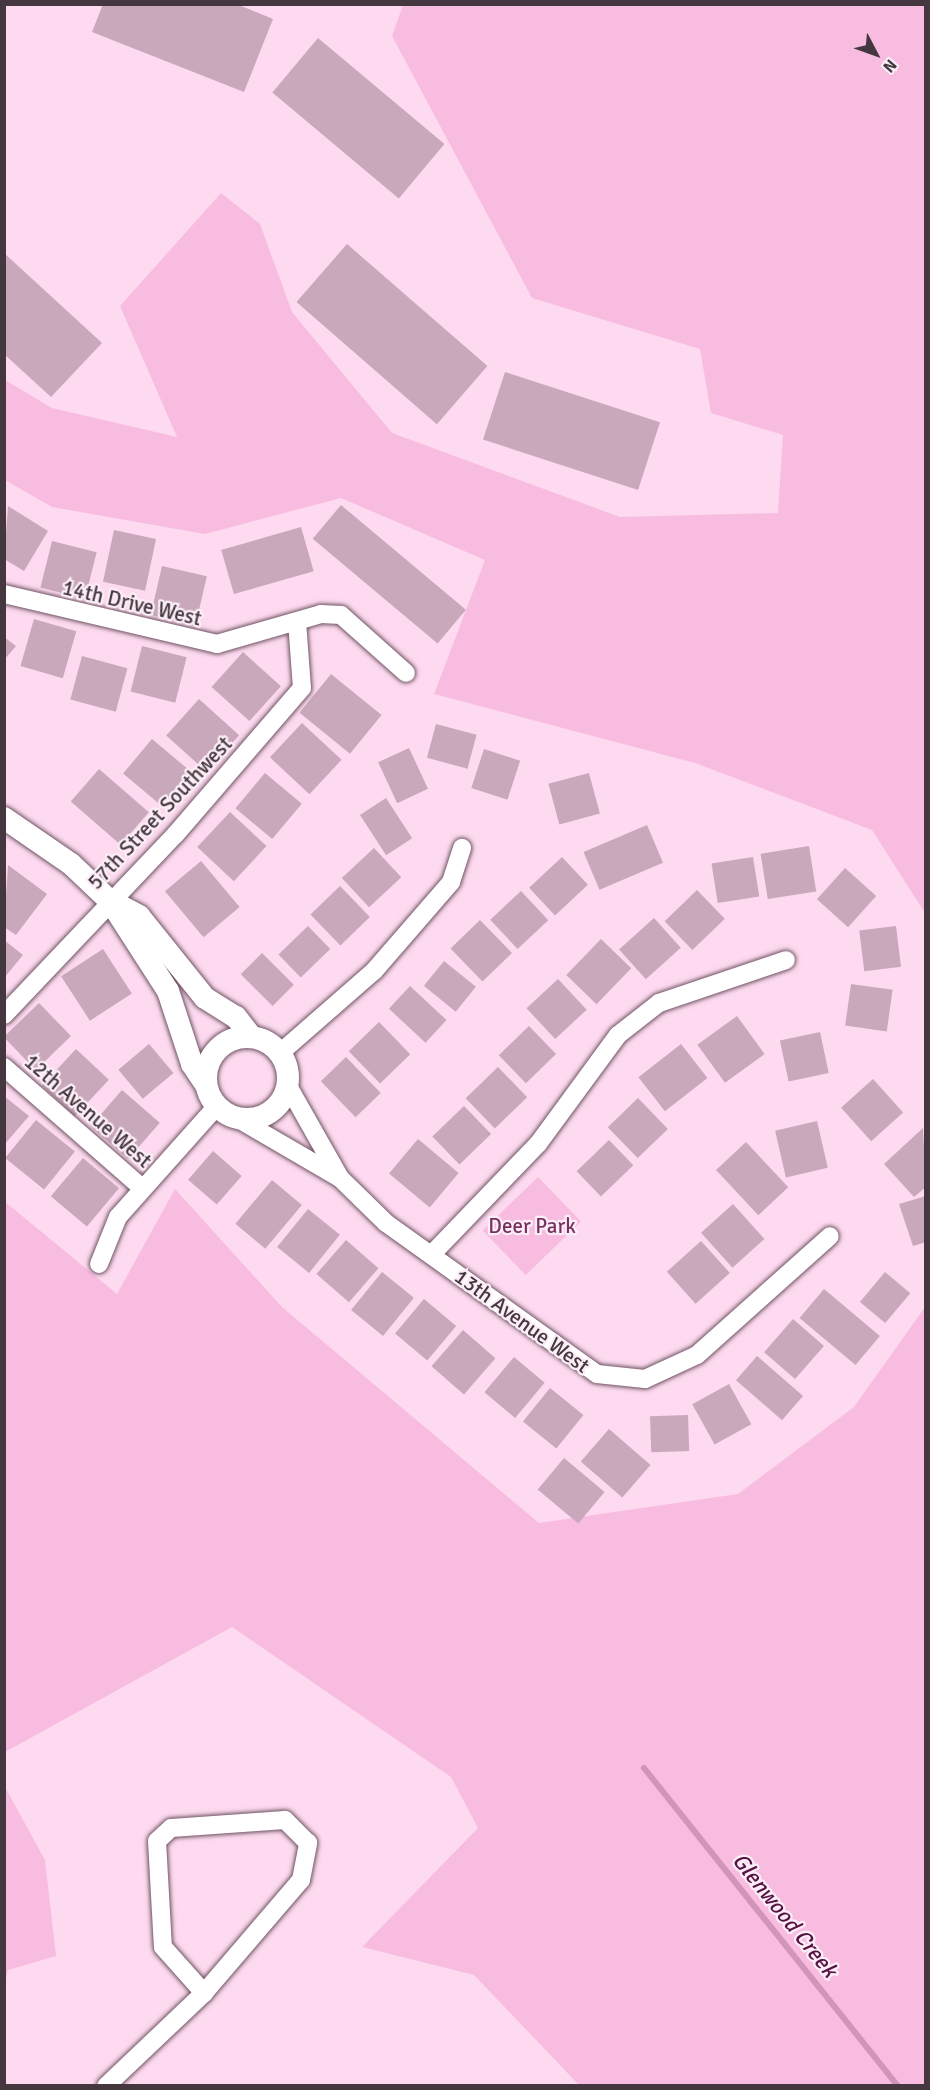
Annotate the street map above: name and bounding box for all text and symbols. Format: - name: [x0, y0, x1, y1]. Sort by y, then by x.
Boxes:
- north arrow: [846, 24, 906, 84]
- text: N: [878, 55, 901, 77]
- street label: 14th Drive West: [60, 575, 204, 631]
- street label: 57th Street Southwest: [83, 731, 237, 895]
- street label: 12th Avenue West: [19, 1049, 157, 1173]
- park label: Deer Park: [488, 1213, 576, 1239]
- street label: 13th Avenue West: [450, 1264, 594, 1378]
- water label: Glenwood Creek: [727, 1848, 843, 1982]

